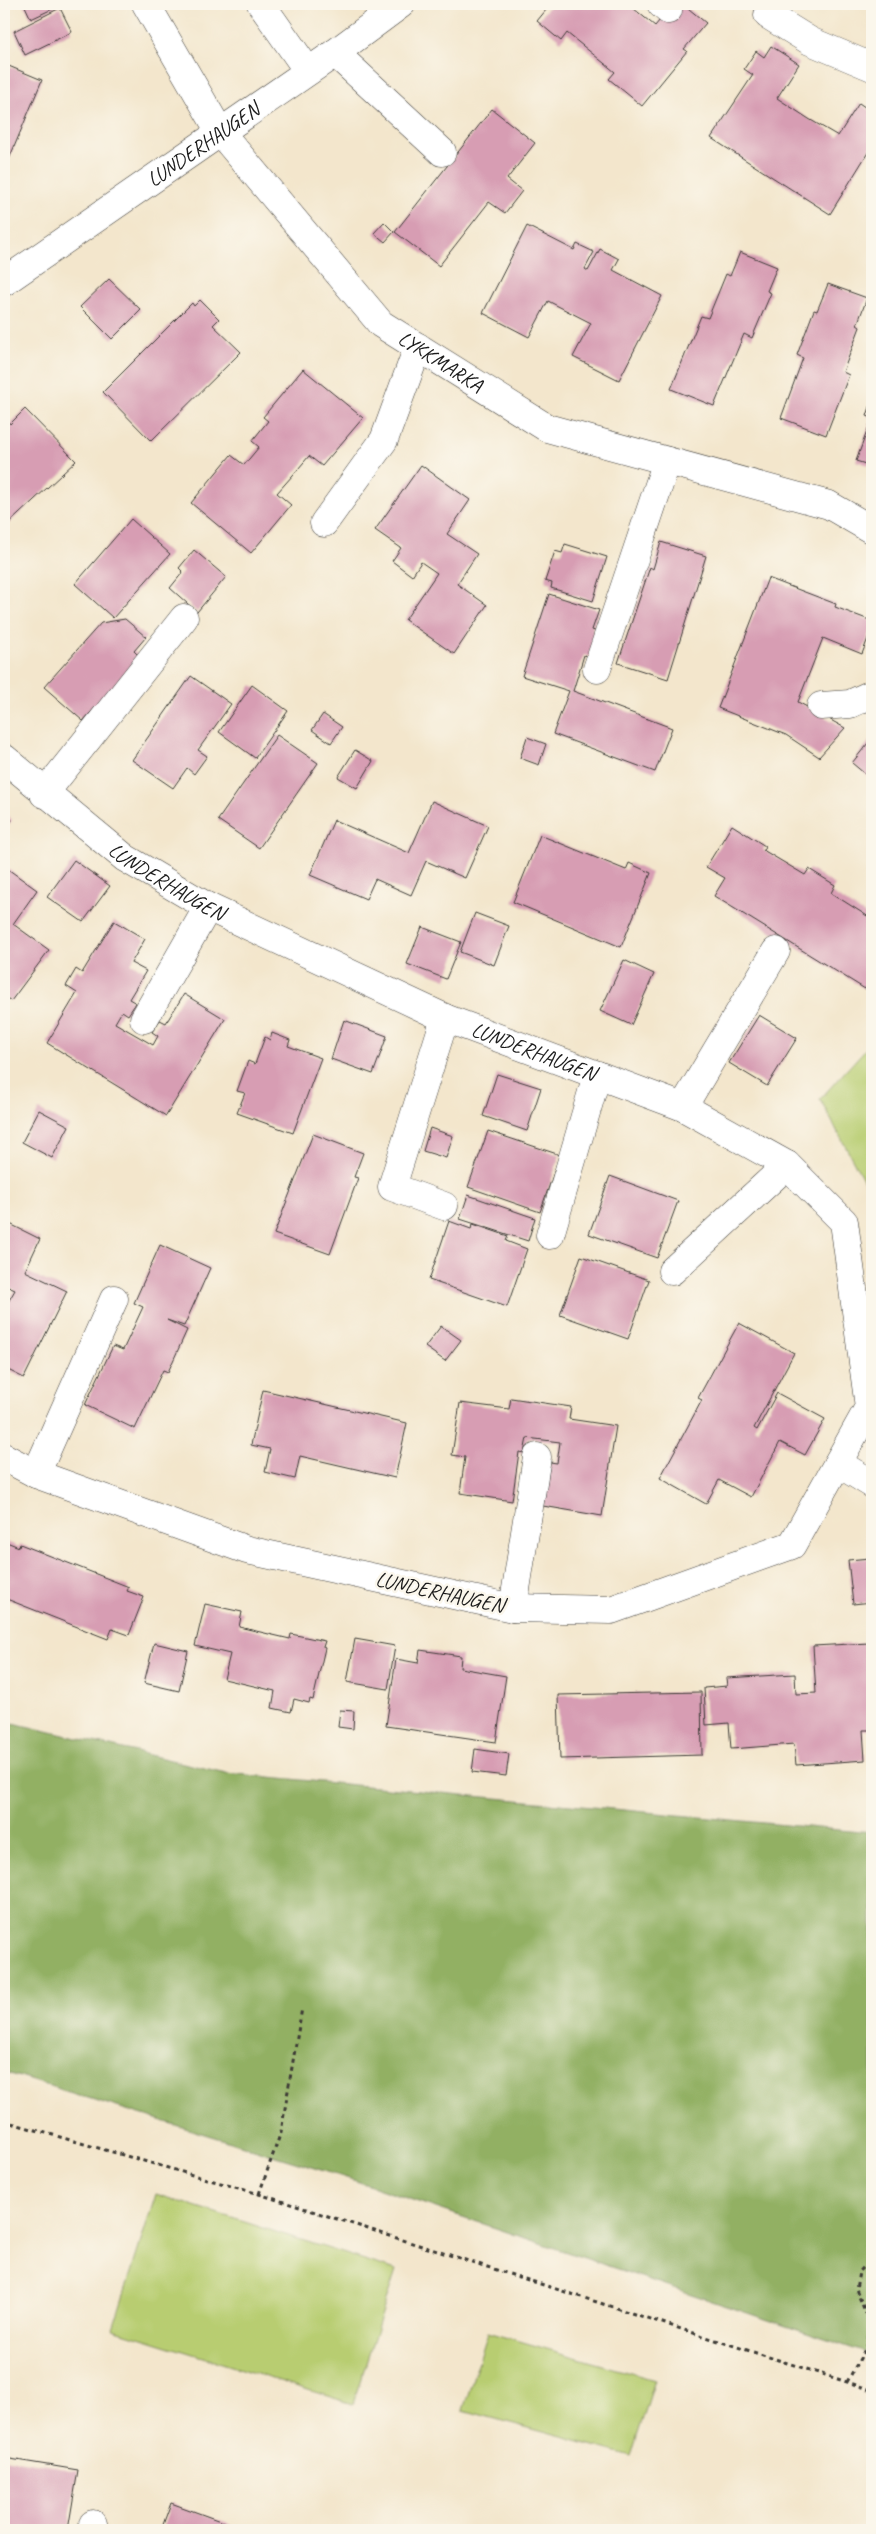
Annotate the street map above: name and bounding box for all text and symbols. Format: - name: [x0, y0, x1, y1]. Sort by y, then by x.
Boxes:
- street label: LUNDERHAUGEN: [142, 95, 267, 192]
- street label: LYKKMARKA: [394, 325, 488, 398]
- street label: LUNDERHAUGEN: [103, 837, 232, 927]
- street label: LUNDERHAUGEN: [468, 1016, 603, 1087]
- street label: LUNDERHAUGEN: [373, 1566, 510, 1619]

